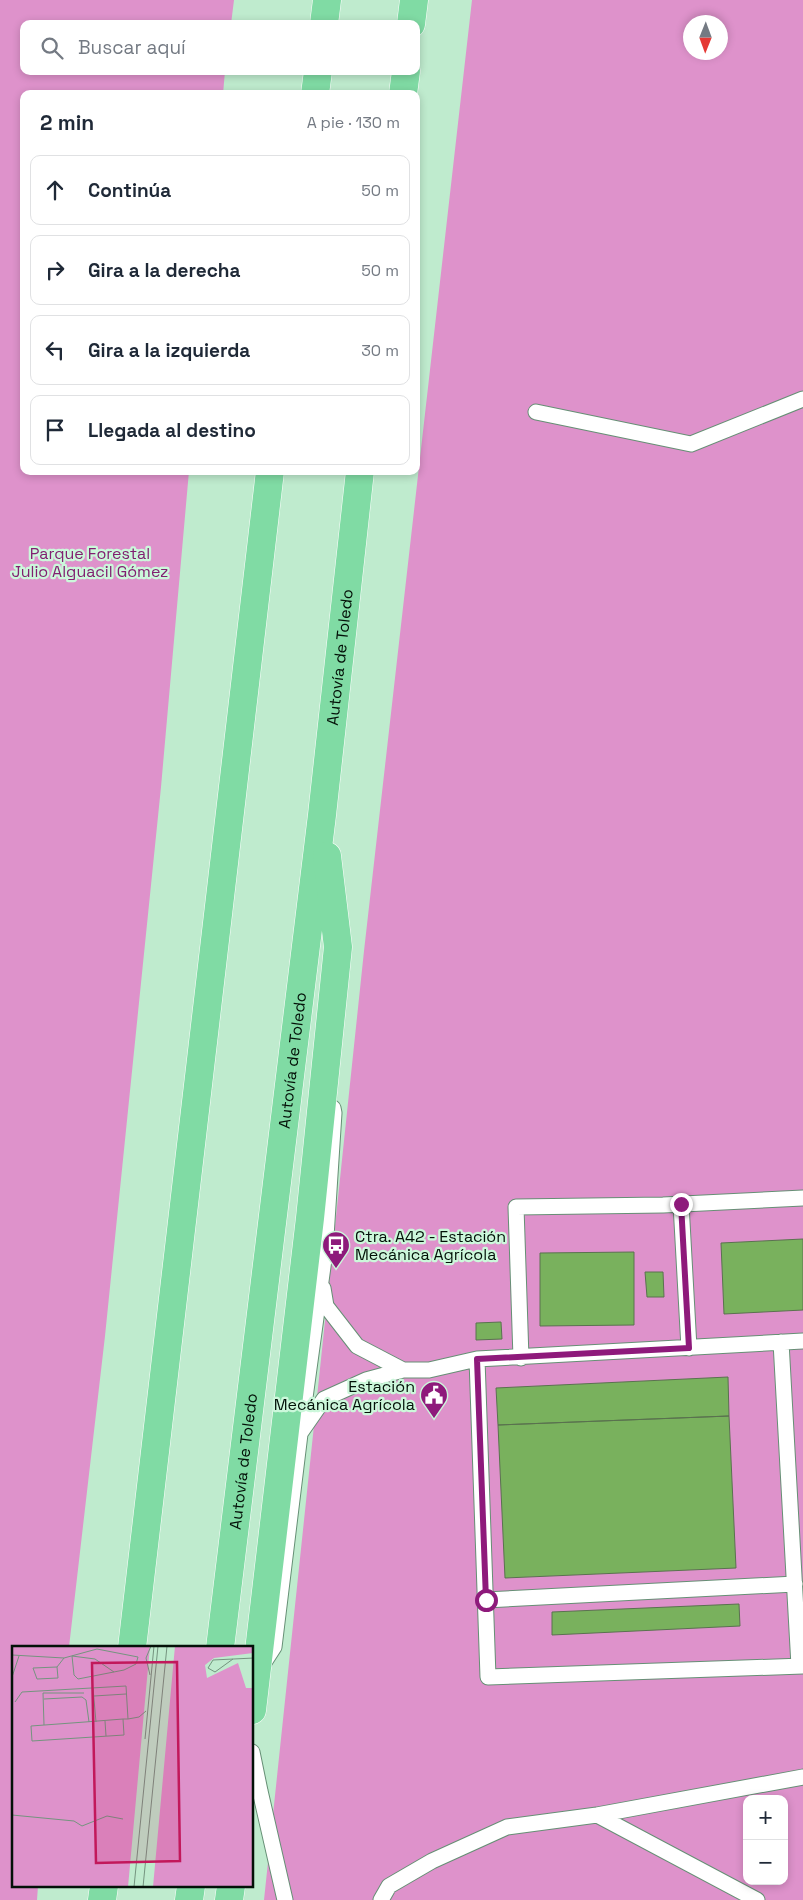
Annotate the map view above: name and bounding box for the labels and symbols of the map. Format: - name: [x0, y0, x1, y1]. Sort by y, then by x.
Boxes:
- north arrow: [683, 15, 728, 60]
- park label: Parque Forestal Julio Alguacil Gómez: [12, 543, 168, 582]
- street label: Autovía de Toledo: [321, 588, 357, 727]
- street label: Autovía de Toledo: [273, 991, 311, 1130]
- route end: [670, 1193, 693, 1216]
- place label: Ctra. A42 - Estación Mecánica Agrícola: [355, 1226, 506, 1265]
- bus stop icon: Ctra. A42 - Estación Mecánica Agrícola: [321, 1230, 351, 1269]
- place label: Estación Mecánica Agrícola: [274, 1376, 415, 1415]
- public building icon: Estación Mecánica Agrícola: [419, 1380, 449, 1419]
- street label: Autovía de Toledo: [224, 1392, 262, 1531]
- route start: [475, 1589, 498, 1612]
- inset map: [12, 1646, 254, 1888]

